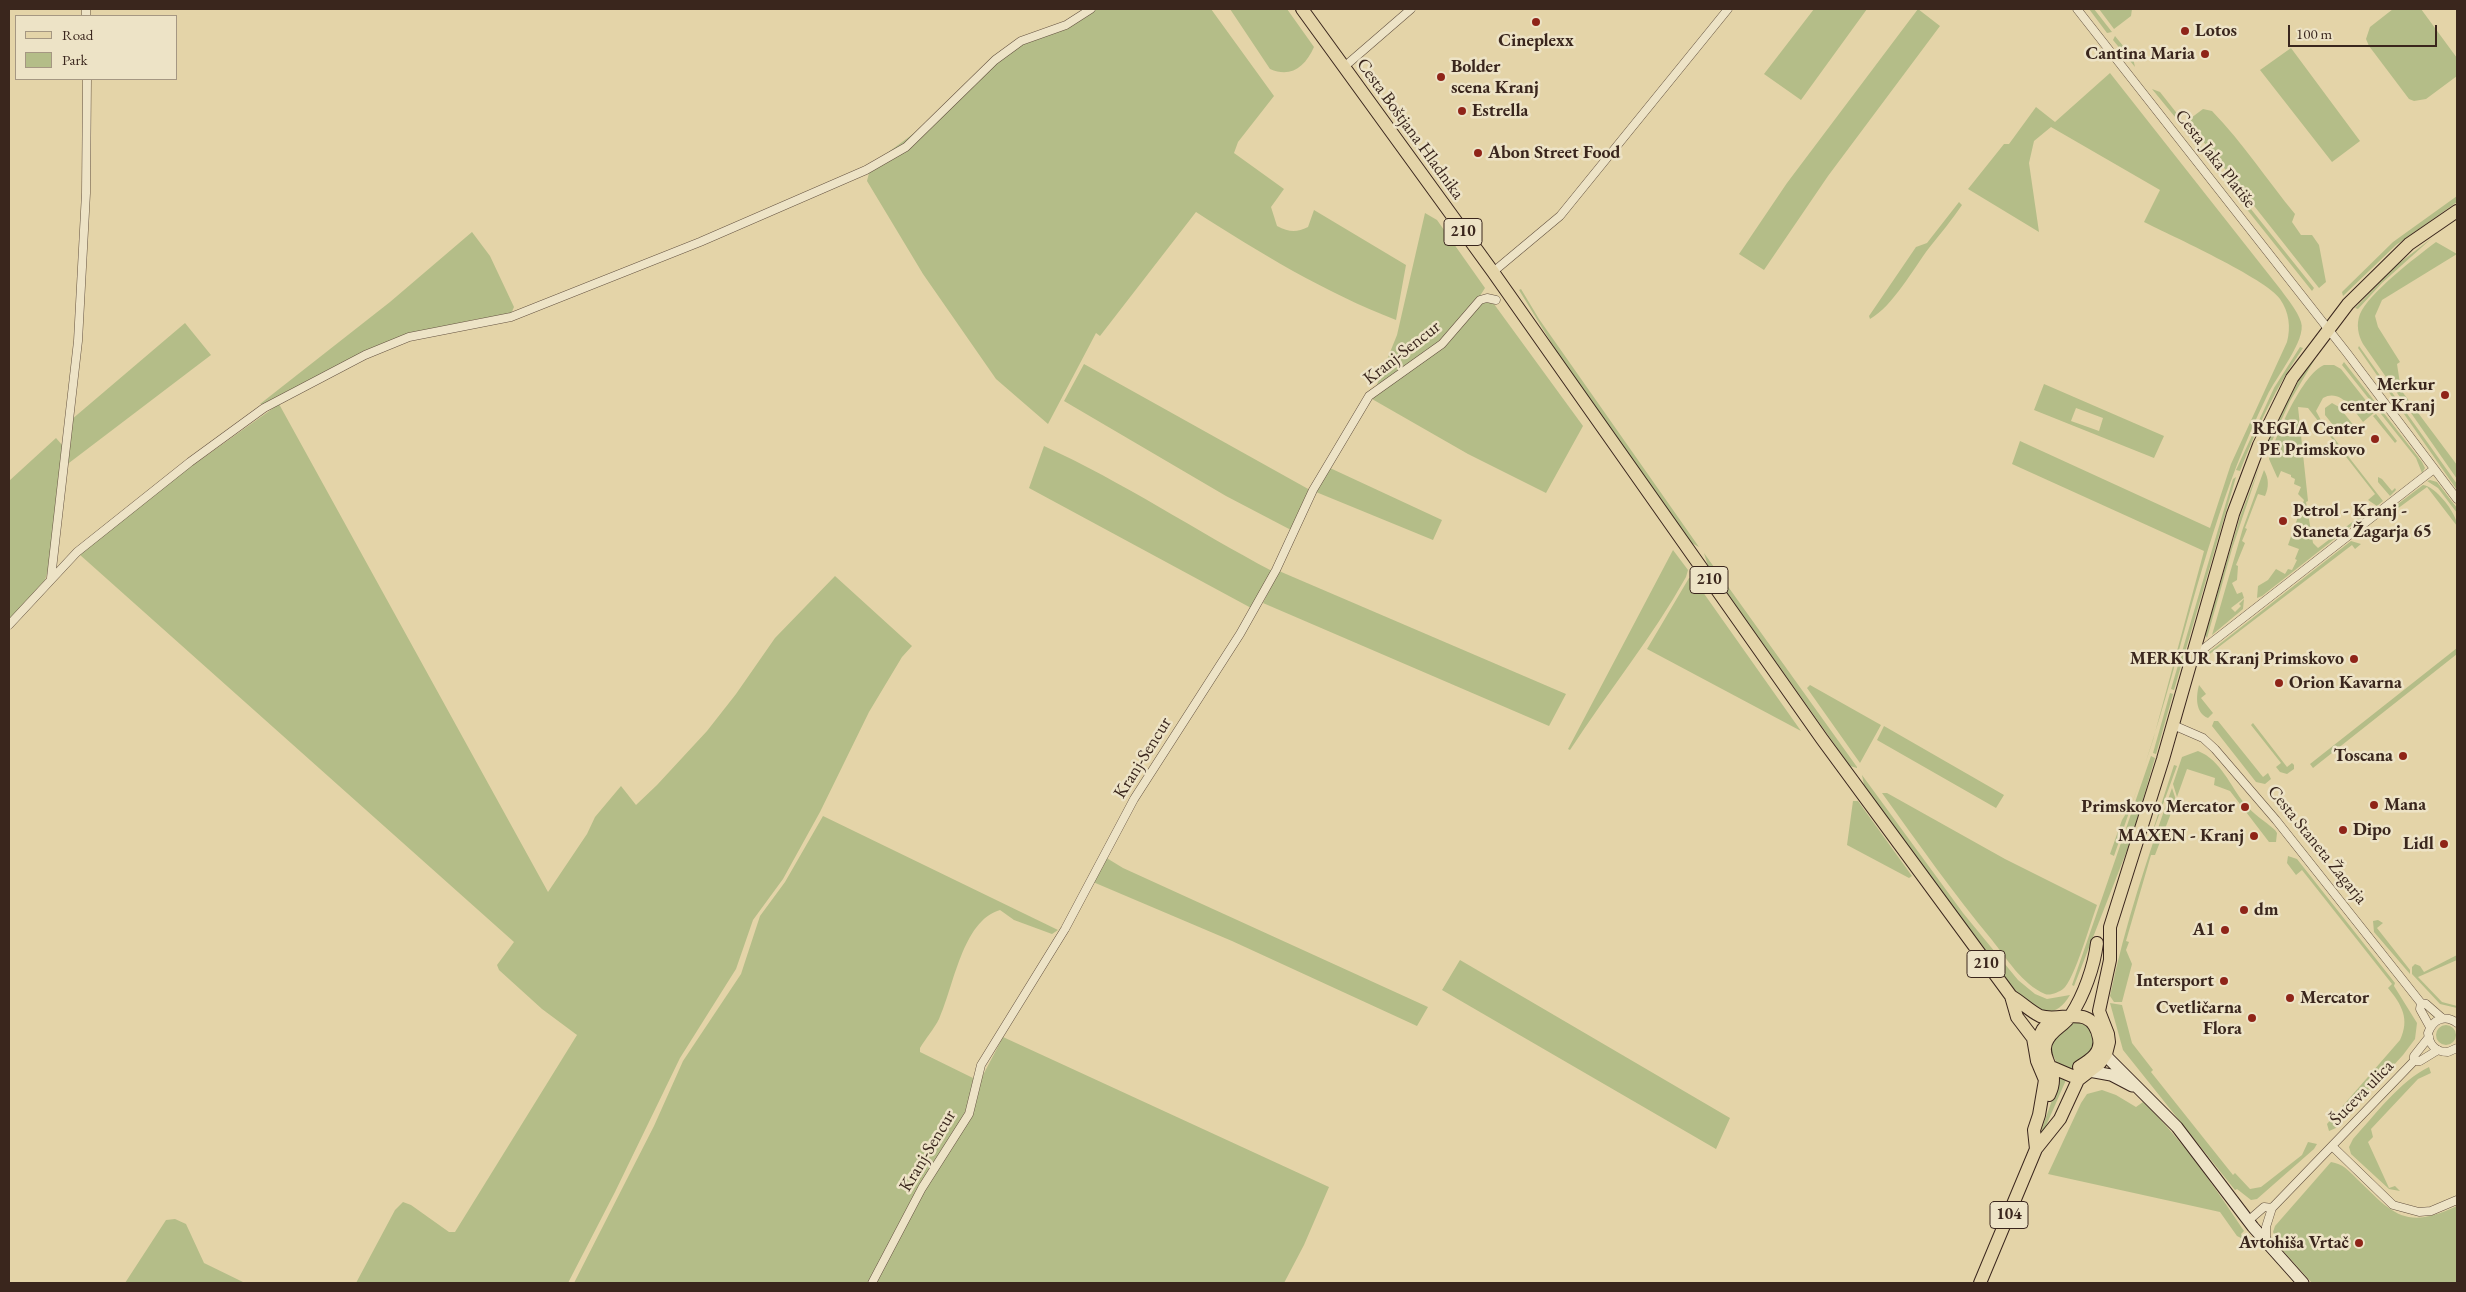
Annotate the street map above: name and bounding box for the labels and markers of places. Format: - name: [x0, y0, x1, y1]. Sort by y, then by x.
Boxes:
- marker: Cineplexx: [1530, 16, 1542, 28]
- place label: Lotos: [2195, 20, 2237, 42]
- marker: Lotos: [2179, 25, 2191, 37]
- place label: Cineplexx: [1498, 30, 1574, 52]
- place label: Cantina Maria: [2086, 43, 2195, 65]
- marker: Cantina Maria: [2199, 48, 2211, 60]
- place label: Bolder scena Kranj: [1451, 56, 1539, 98]
- marker: Bolder scena Kranj: [1435, 71, 1447, 83]
- place label: Estrella: [1472, 100, 1528, 122]
- marker: Estrella: [1456, 105, 1468, 117]
- place label: Abon Street Food: [1488, 142, 1620, 164]
- marker: Abon Street Food: [1472, 147, 1484, 159]
- place label: Merkur center Kranj: [2340, 374, 2435, 416]
- marker: Merkur center Kranj: [2439, 389, 2451, 401]
- place label: REGIA Center PE Primskovo: [2252, 418, 2365, 460]
- marker: REGIA Center PE Primskovo: [2369, 433, 2381, 445]
- place label: Petrol - Kranj - Staneta Žagarja 65: [2293, 500, 2432, 542]
- marker: Petrol - Kranj - Staneta Žagarja 65: [2277, 515, 2289, 527]
- place label: MERKUR Kranj Primskovo: [2130, 648, 2344, 670]
- marker: MERKUR Kranj Primskovo: [2348, 653, 2360, 665]
- place label: Orion Kavarna: [2289, 672, 2402, 694]
- marker: Orion Kavarna: [2273, 677, 2285, 689]
- place label: Toscana: [2334, 745, 2393, 767]
- marker: Toscana: [2397, 750, 2409, 762]
- place label: Mana: [2384, 794, 2426, 816]
- place label: Primskovo Mercator: [2081, 796, 2235, 818]
- marker: Mana: [2368, 799, 2380, 811]
- marker: Primskovo Mercator: [2239, 801, 2251, 813]
- place label: Dipo: [2353, 819, 2391, 841]
- marker: Dipo: [2337, 824, 2349, 836]
- place label: MAXEN - Kranj: [2118, 825, 2244, 847]
- marker: MAXEN - Kranj: [2248, 830, 2260, 842]
- place label: Lidl: [2403, 833, 2434, 855]
- marker: Lidl: [2438, 838, 2450, 850]
- place label: dm: [2254, 899, 2278, 921]
- marker: dm: [2238, 904, 2250, 916]
- place label: A1: [2193, 919, 2215, 941]
- marker: A1: [2219, 924, 2231, 936]
- place label: Intersport: [2136, 970, 2214, 992]
- marker: Intersport: [2218, 975, 2230, 987]
- place label: Mercator: [2300, 987, 2369, 1009]
- marker: Mercator: [2284, 992, 2296, 1004]
- place label: Cvetličarna Flora: [2156, 997, 2242, 1040]
- marker: Cvetličarna Flora: [2246, 1012, 2258, 1024]
- place label: Avtohiša Vrtač: [2239, 1232, 2349, 1254]
- marker: Avtohiša Vrtač: [2353, 1237, 2365, 1249]

